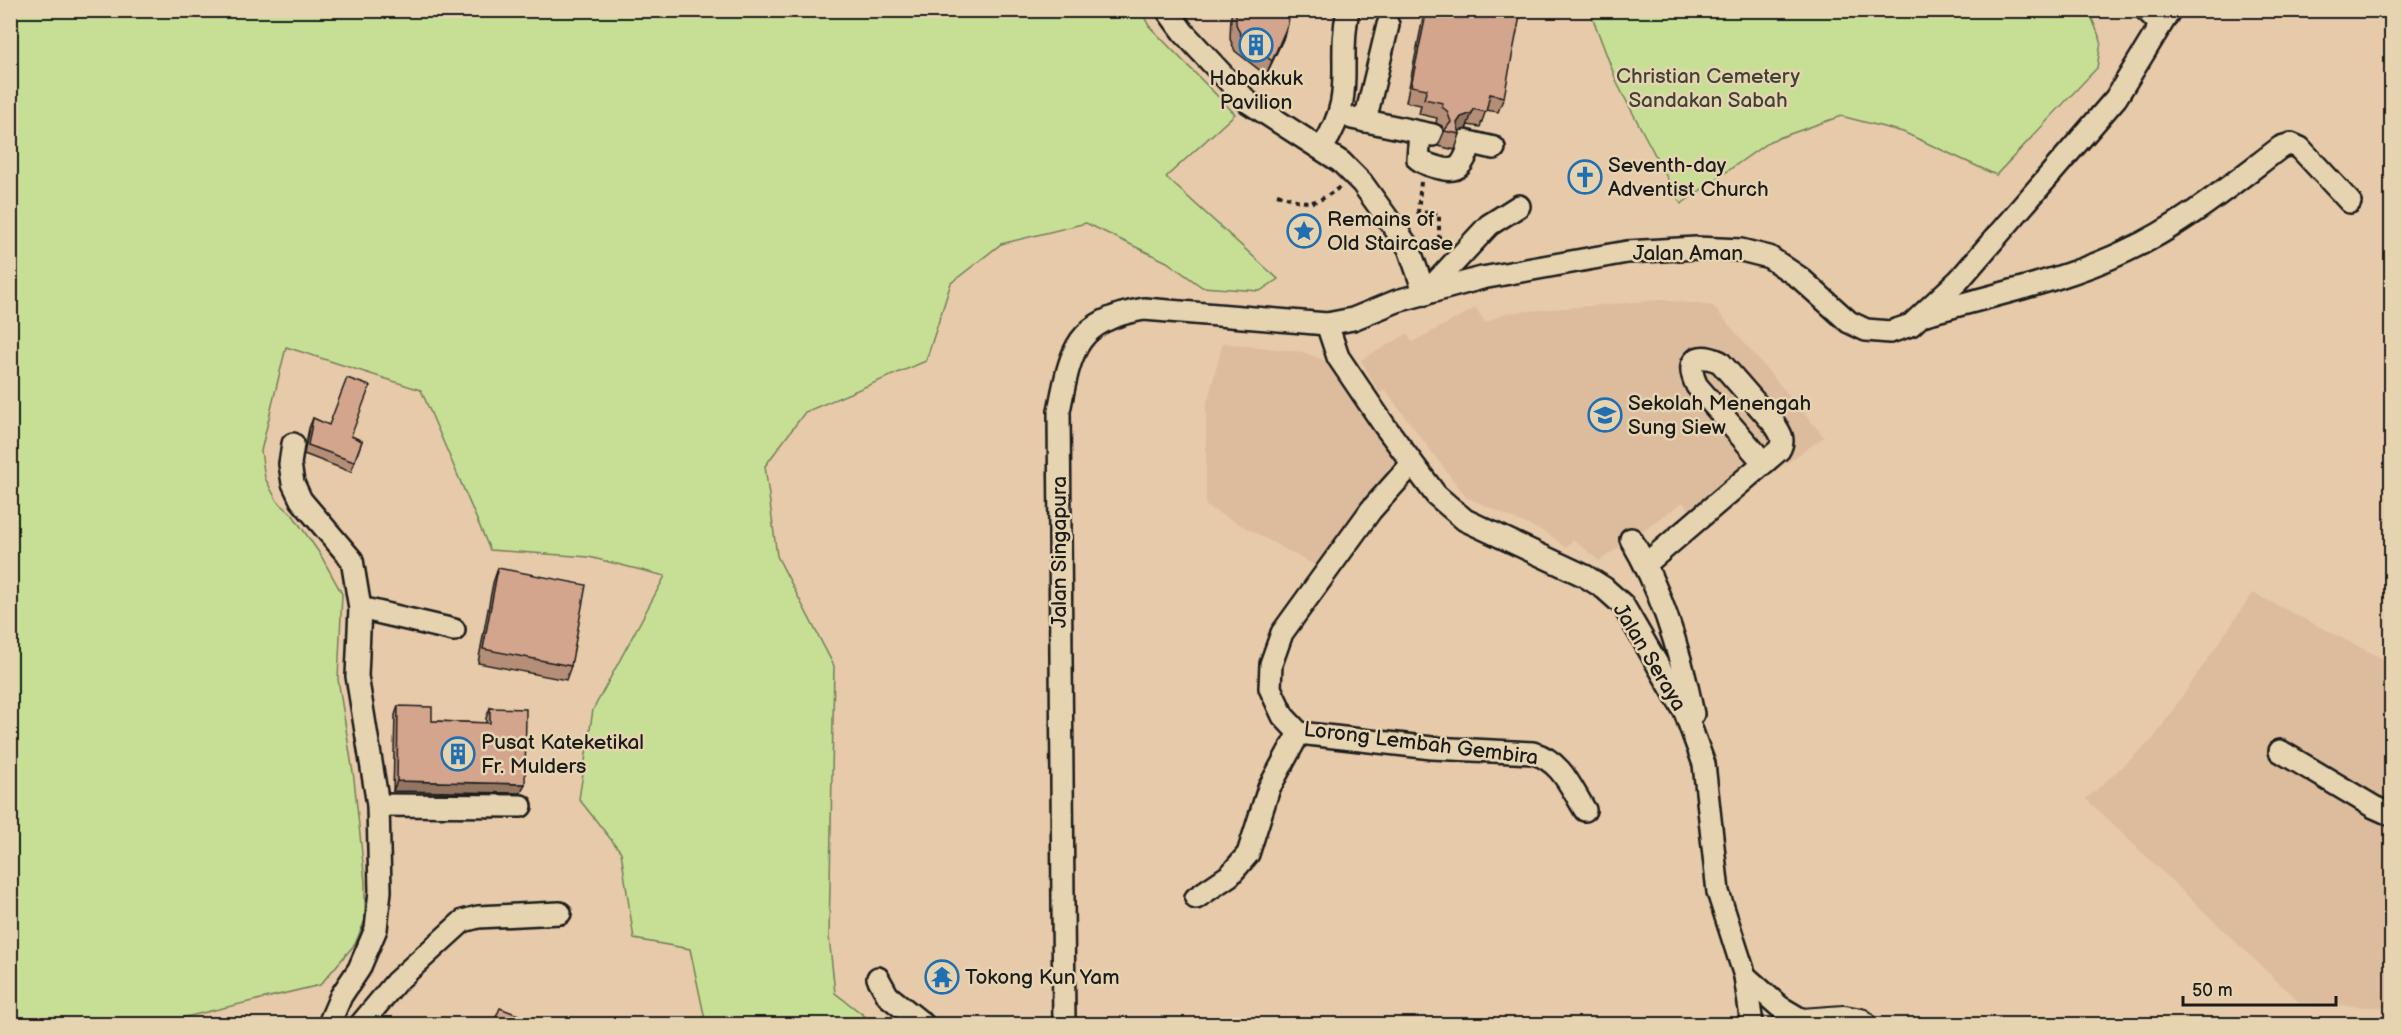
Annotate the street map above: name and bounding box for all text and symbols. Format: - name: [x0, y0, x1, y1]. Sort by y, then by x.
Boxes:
- building icon: Habakkuk Pavilion: [1238, 27, 1274, 63]
- park label: Christian Cemetery Sandakan Sabah: [1616, 64, 1800, 113]
- place label: Habakkuk Pavilion: [1209, 66, 1303, 115]
- place label: Seventh-day Adventist Church: [1608, 153, 1769, 202]
- church icon: Seventh-day Adventist Church: [1567, 159, 1603, 195]
- place label: Remains of Old Staircase: [1327, 207, 1453, 256]
- place icon: Remains of Old Staircase: [1286, 213, 1322, 249]
- street label: Jalan Aman: [1633, 241, 1743, 266]
- place label: Sekolah Menengah Sung Siew: [1628, 391, 1811, 440]
- school or university icon: Sekolah Menengah Sung Siew: [1587, 397, 1623, 433]
- street label: Jalan Singapura: [1047, 476, 1072, 628]
- street label: Jalan Seraya: [1608, 599, 1691, 716]
- street label: Lorong Lembah Gembira: [1302, 717, 1540, 770]
- place label: Pusat Kateketikal Fr. Mulders: [481, 730, 644, 779]
- building icon: Pusat Kateketikal Fr. Mulders: [440, 736, 476, 772]
- temple icon: Tokong Kun Yam: [924, 959, 960, 995]
- place label: Tokong Kun Yam: [965, 965, 1120, 990]
- scale bar: [2183, 969, 2336, 1007]
- text: 50 m: [2192, 980, 2233, 1001]

